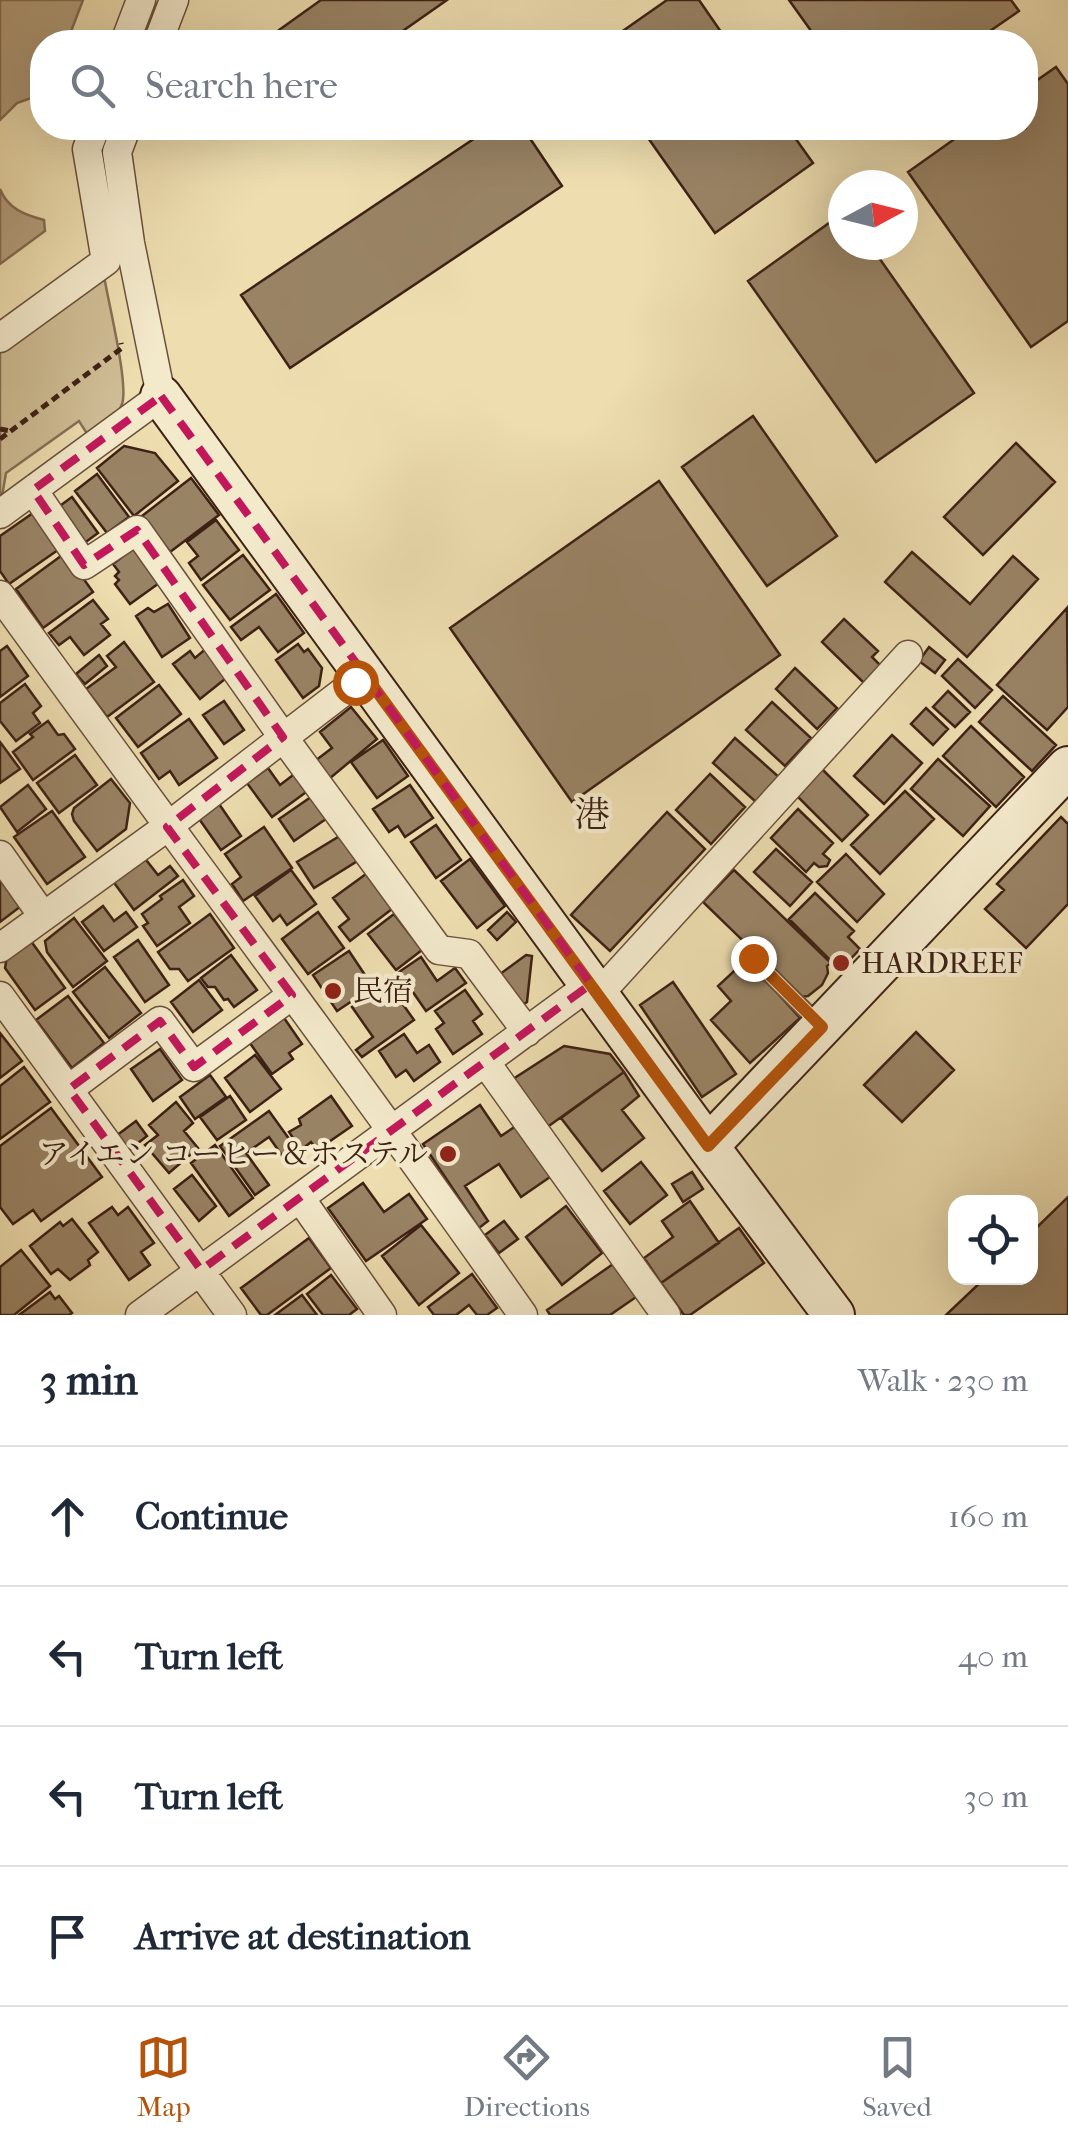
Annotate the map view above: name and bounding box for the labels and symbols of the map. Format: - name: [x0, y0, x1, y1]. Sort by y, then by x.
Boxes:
- north arrow: [828, 170, 918, 260]
- route start: [333, 660, 379, 706]
- district label: 港: [574, 794, 610, 835]
- route end: [731, 936, 777, 982]
- place label: HARDREEF: [861, 946, 1023, 981]
- marker: HARDREEF: [830, 952, 852, 974]
- place label: 民宿: [353, 974, 413, 1009]
- marker: 民宿: [322, 980, 344, 1002]
- place label: アイエン コーヒー＆ホステル: [39, 1137, 428, 1172]
- marker: アイエン コーヒー＆ホステル: [437, 1143, 459, 1165]

